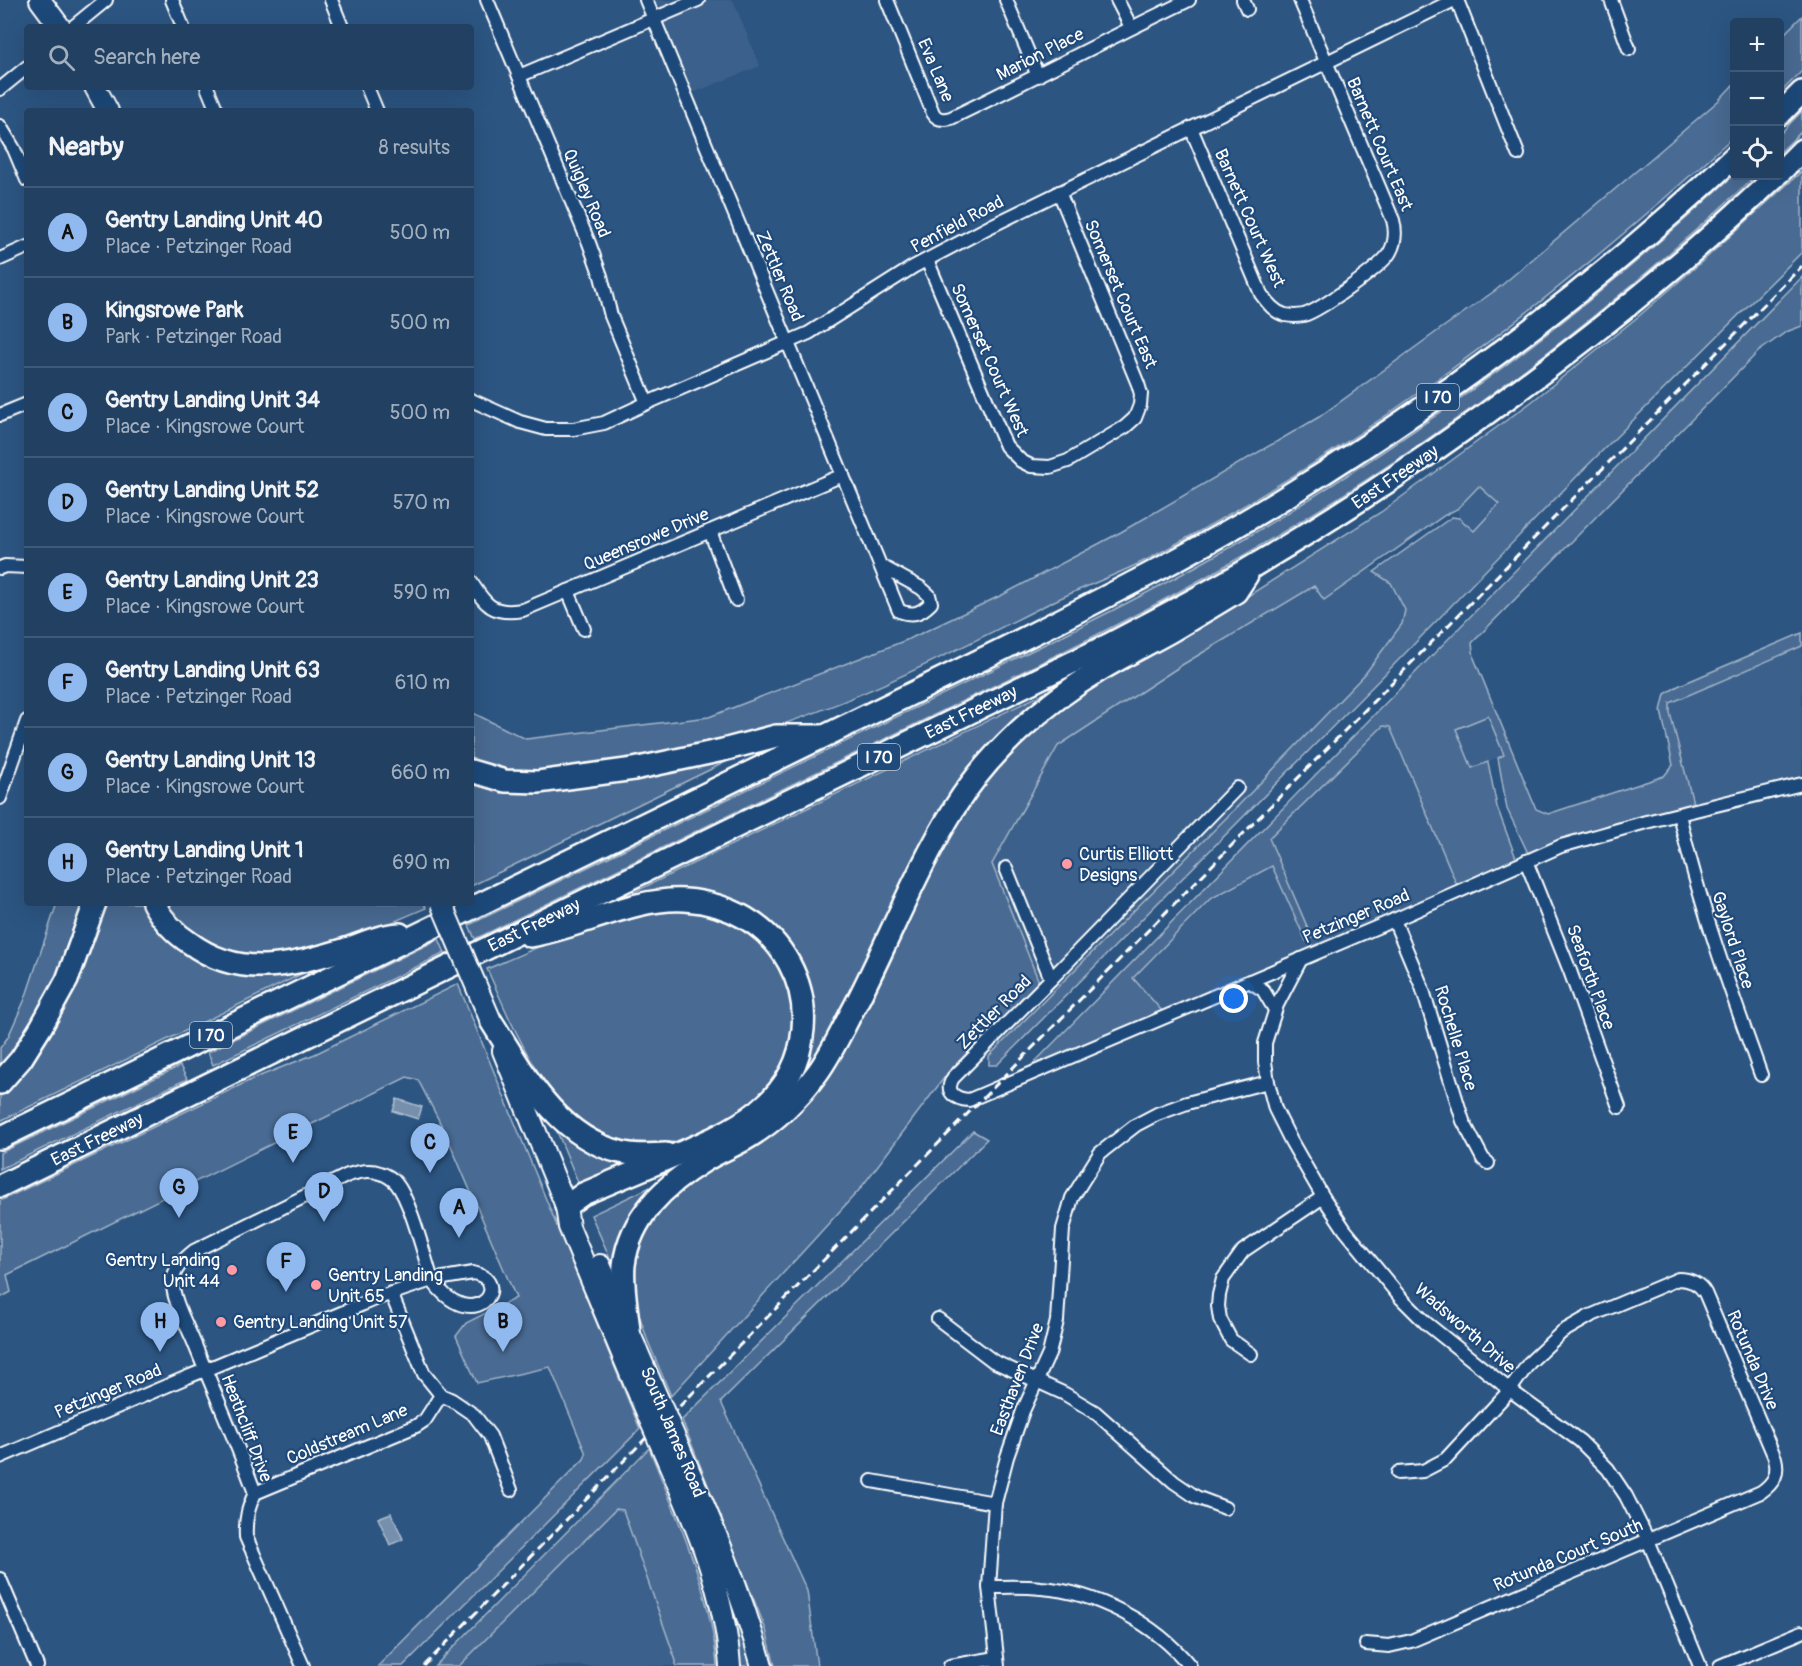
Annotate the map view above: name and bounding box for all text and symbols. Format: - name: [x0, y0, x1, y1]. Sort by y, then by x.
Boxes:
- map controls: [1730, 18, 1784, 180]
- button: +: [1730, 18, 1784, 72]
- street label: Marion Place: [993, 23, 1088, 86]
- search box: [24, 24, 474, 90]
- street label: Eva Lane: [912, 35, 959, 106]
- icon: search: [45, 41, 78, 74]
- text: Search here: [93, 43, 200, 71]
- button: −: [1730, 72, 1784, 126]
- street label: Barnett Court East: [1341, 74, 1418, 215]
- button: locate: [1730, 126, 1784, 180]
- text: Nearby: [48, 131, 124, 163]
- text: 8 results: [379, 135, 450, 160]
- street label: Quigley Road: [558, 145, 616, 241]
- street label: Barnett Court West: [1209, 145, 1291, 292]
- street label: Penfield Road: [907, 190, 1008, 259]
- text: Gentry Landing Unit 40: [105, 206, 323, 234]
- street label: Somerset Court East: [1079, 216, 1163, 373]
- text: A: [61, 220, 74, 245]
- text: 500 m: [390, 220, 450, 245]
- street label: Zettler Road: [750, 227, 809, 325]
- text: Place · Petzinger Road: [105, 234, 292, 259]
- street label: Somerset Court West: [945, 280, 1034, 441]
- text: Kingsrowe Park: [105, 296, 243, 324]
- text: B: [62, 310, 73, 335]
- text: 500 m: [390, 310, 450, 335]
- text: Park · Petzinger Road: [105, 324, 282, 349]
- road number: I 70: [1417, 384, 1459, 410]
- text: Gentry Landing Unit 34: [105, 386, 320, 414]
- text: C: [61, 400, 74, 425]
- text: 500 m: [390, 400, 450, 425]
- text: Place · Kingsrowe Court: [105, 414, 304, 439]
- street label: East Freeway: [1347, 440, 1443, 515]
- text: Gentry Landing Unit 52: [105, 476, 319, 504]
- text: D: [61, 490, 74, 515]
- text: 570 m: [393, 490, 450, 515]
- street label: Queensrowe Drive: [580, 503, 713, 576]
- text: Place · Kingsrowe Court: [105, 504, 304, 529]
- text: Gentry Landing Unit 23: [105, 566, 319, 594]
- text: E: [62, 580, 73, 605]
- text: 590 m: [393, 580, 450, 605]
- text: Place · Kingsrowe Court: [105, 594, 304, 619]
- text: Gentry Landing Unit 63: [105, 656, 320, 684]
- text: F: [61, 670, 74, 695]
- text: 610 m: [395, 670, 450, 695]
- street label: East Freeway: [921, 680, 1021, 745]
- text: Place · Petzinger Road: [105, 684, 292, 709]
- road number: I 70: [858, 744, 900, 770]
- text: Gentry Landing Unit 13: [105, 746, 316, 774]
- text: G: [61, 760, 74, 785]
- text: 660 m: [391, 760, 450, 785]
- text: Place · Kingsrowe Court: [105, 774, 304, 799]
- text: Gentry Landing Unit 1: [105, 836, 304, 864]
- place label: Curtis Elliott Designs: [1079, 843, 1174, 887]
- text: H: [61, 850, 74, 875]
- text: 690 m: [392, 850, 450, 875]
- marker: Curtis Elliott Designs: [1060, 857, 1074, 871]
- text: Place · Petzinger Road: [105, 864, 292, 889]
- street label: Petzinger Road: [1299, 884, 1413, 949]
- street label: Gaylord Place: [1706, 888, 1759, 992]
- street label: East Freeway: [484, 893, 584, 958]
- street label: Seaforth Place: [1561, 921, 1620, 1033]
- street label: Zettler Road: [952, 970, 1037, 1055]
- street label: Rochelle Place: [1429, 983, 1482, 1094]
- your location: [1219, 984, 1248, 1013]
- road number: I 70: [190, 1022, 232, 1048]
- street label: East Freeway: [47, 1107, 147, 1172]
- pin: E: [274, 1114, 312, 1163]
- pin: C: [410, 1124, 450, 1173]
- pin: G: [160, 1168, 198, 1218]
- pin: D: [304, 1172, 344, 1222]
- pin: A: [440, 1188, 478, 1238]
- pin: F: [266, 1242, 306, 1292]
- place label: Gentry Landing Unit 44: [105, 1249, 221, 1293]
- marker: Gentry Landing Unit 44: [225, 1263, 239, 1277]
- place label: Gentry Landing Unit 65: [328, 1264, 443, 1308]
- marker: Gentry Landing Unit 65: [309, 1278, 323, 1292]
- street label: Wadsworth Drive: [1409, 1278, 1520, 1379]
- pin: H: [140, 1302, 180, 1352]
- pin: B: [484, 1302, 522, 1352]
- street label: Rotunda Drive: [1721, 1307, 1784, 1414]
- place label: Gentry Landing Unit 57: [233, 1311, 408, 1334]
- marker: Gentry Landing Unit 57: [214, 1315, 228, 1329]
- street label: Easthaven Drive: [985, 1319, 1050, 1439]
- street label: Petzinger Road: [51, 1359, 165, 1424]
- street label: South James Road: [635, 1363, 710, 1501]
- street label: Heathcliff Drive: [215, 1371, 278, 1486]
- street label: Coldstream Lane: [283, 1399, 411, 1470]
- street label: Rotunda Court South: [1490, 1514, 1646, 1597]

